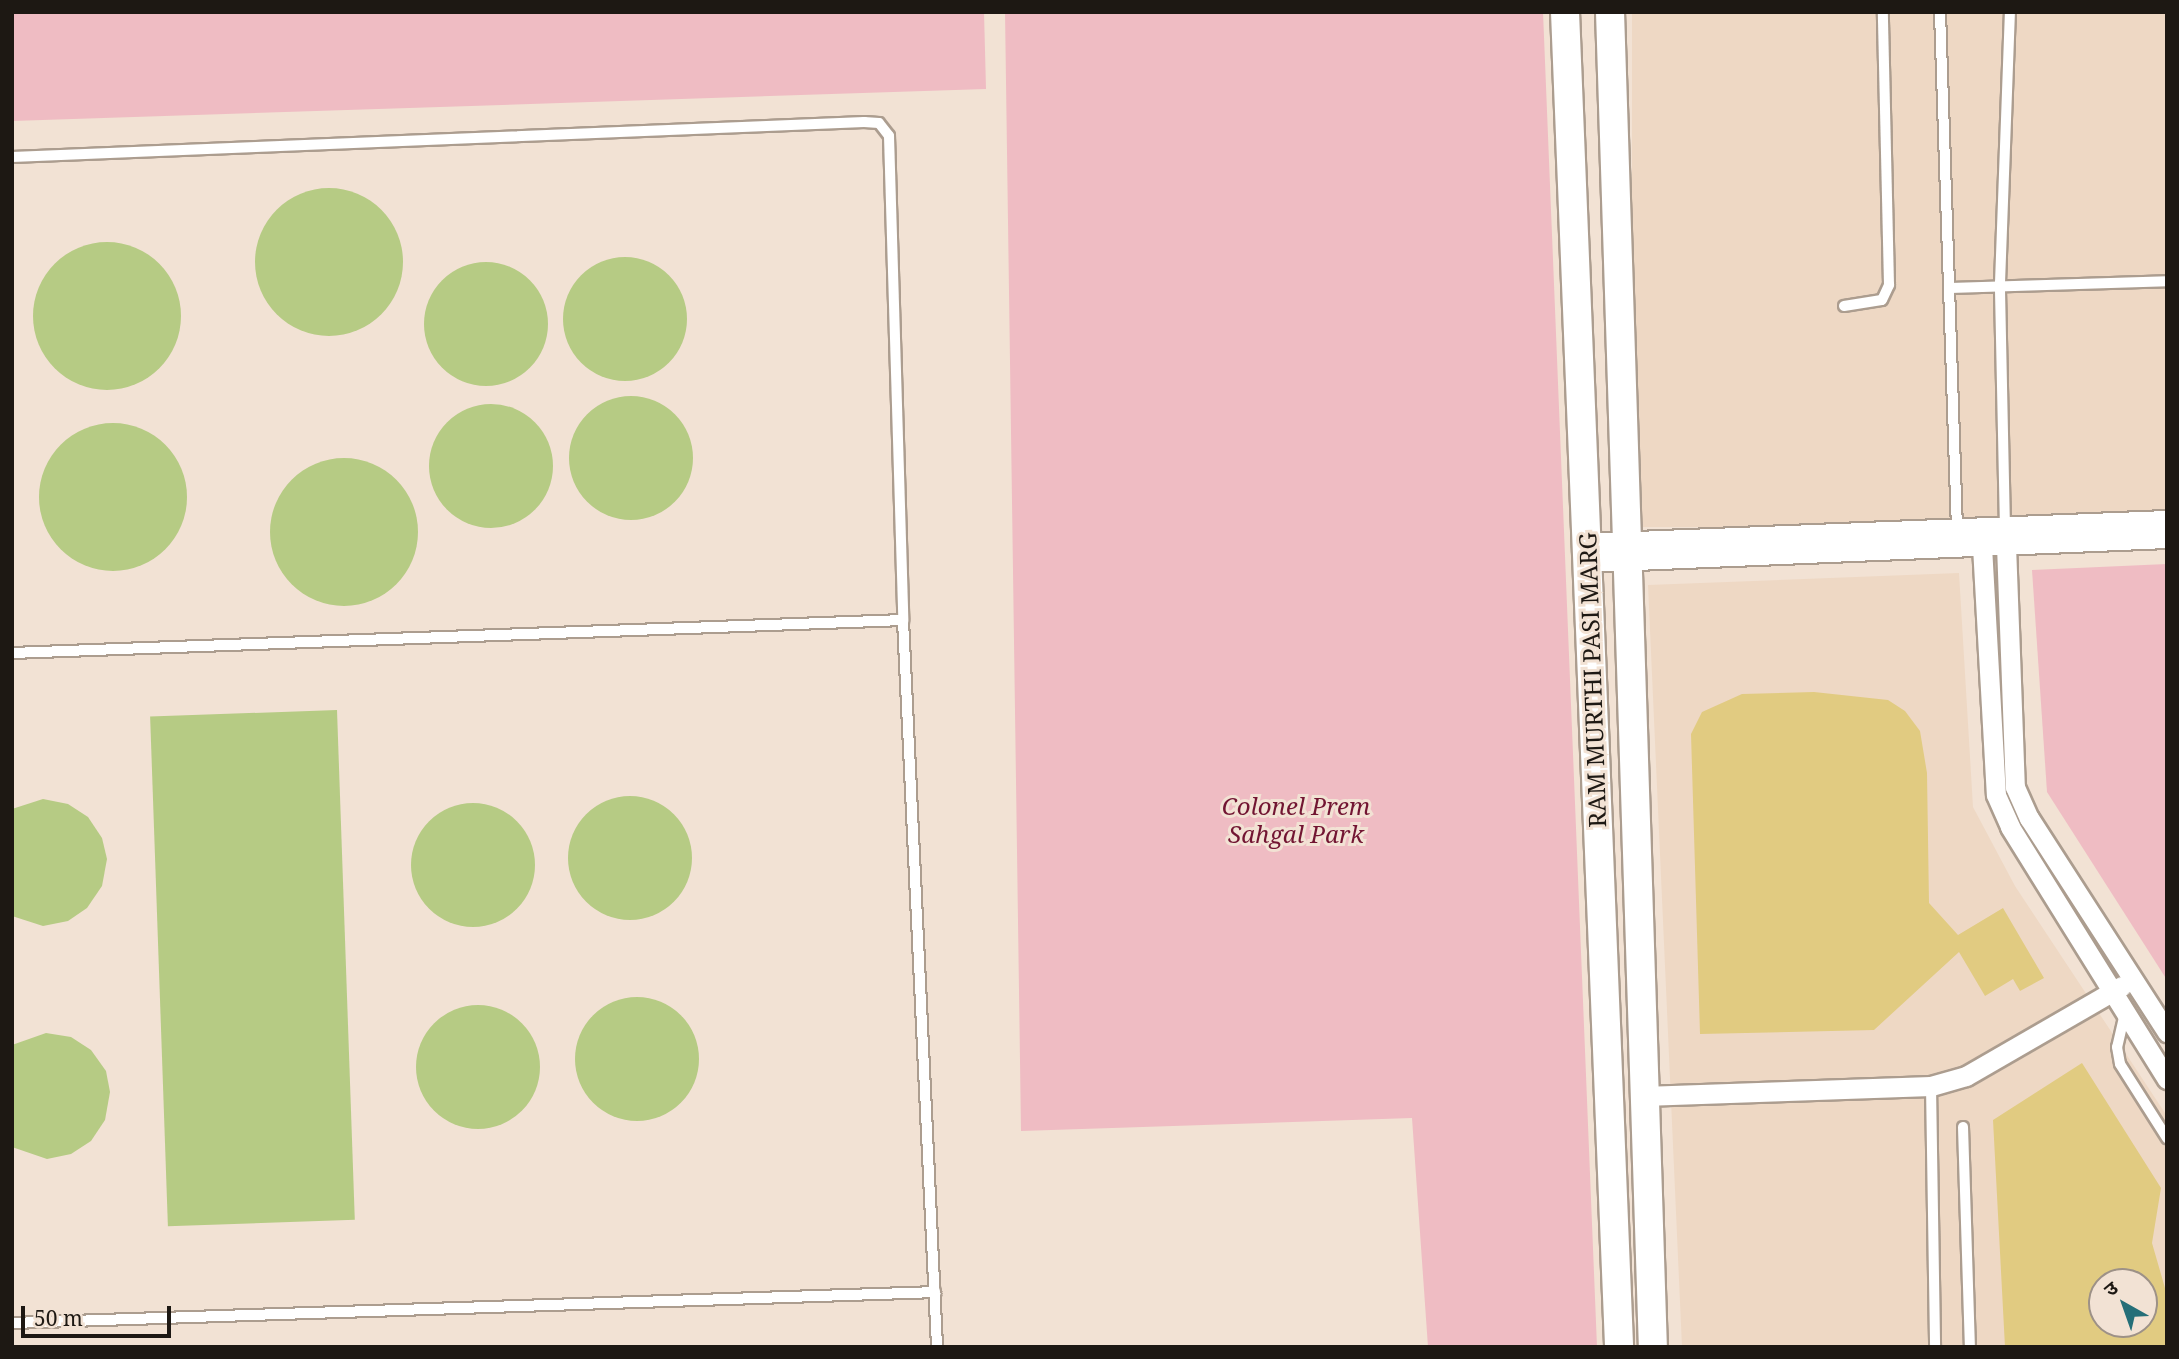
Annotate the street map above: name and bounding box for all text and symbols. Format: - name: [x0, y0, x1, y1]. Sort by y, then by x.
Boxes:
- street label: RAM MURTHI PASI MARG: [1572, 532, 1612, 828]
- park label: Colonel Prem Sahgal Park: [1222, 792, 1370, 848]
- north arrow: [2088, 1268, 2158, 1338]
- text: उ: [2098, 1275, 2123, 1302]
- scale bar: [24, 1292, 175, 1336]
- text: 50 m: [34, 1304, 83, 1332]

